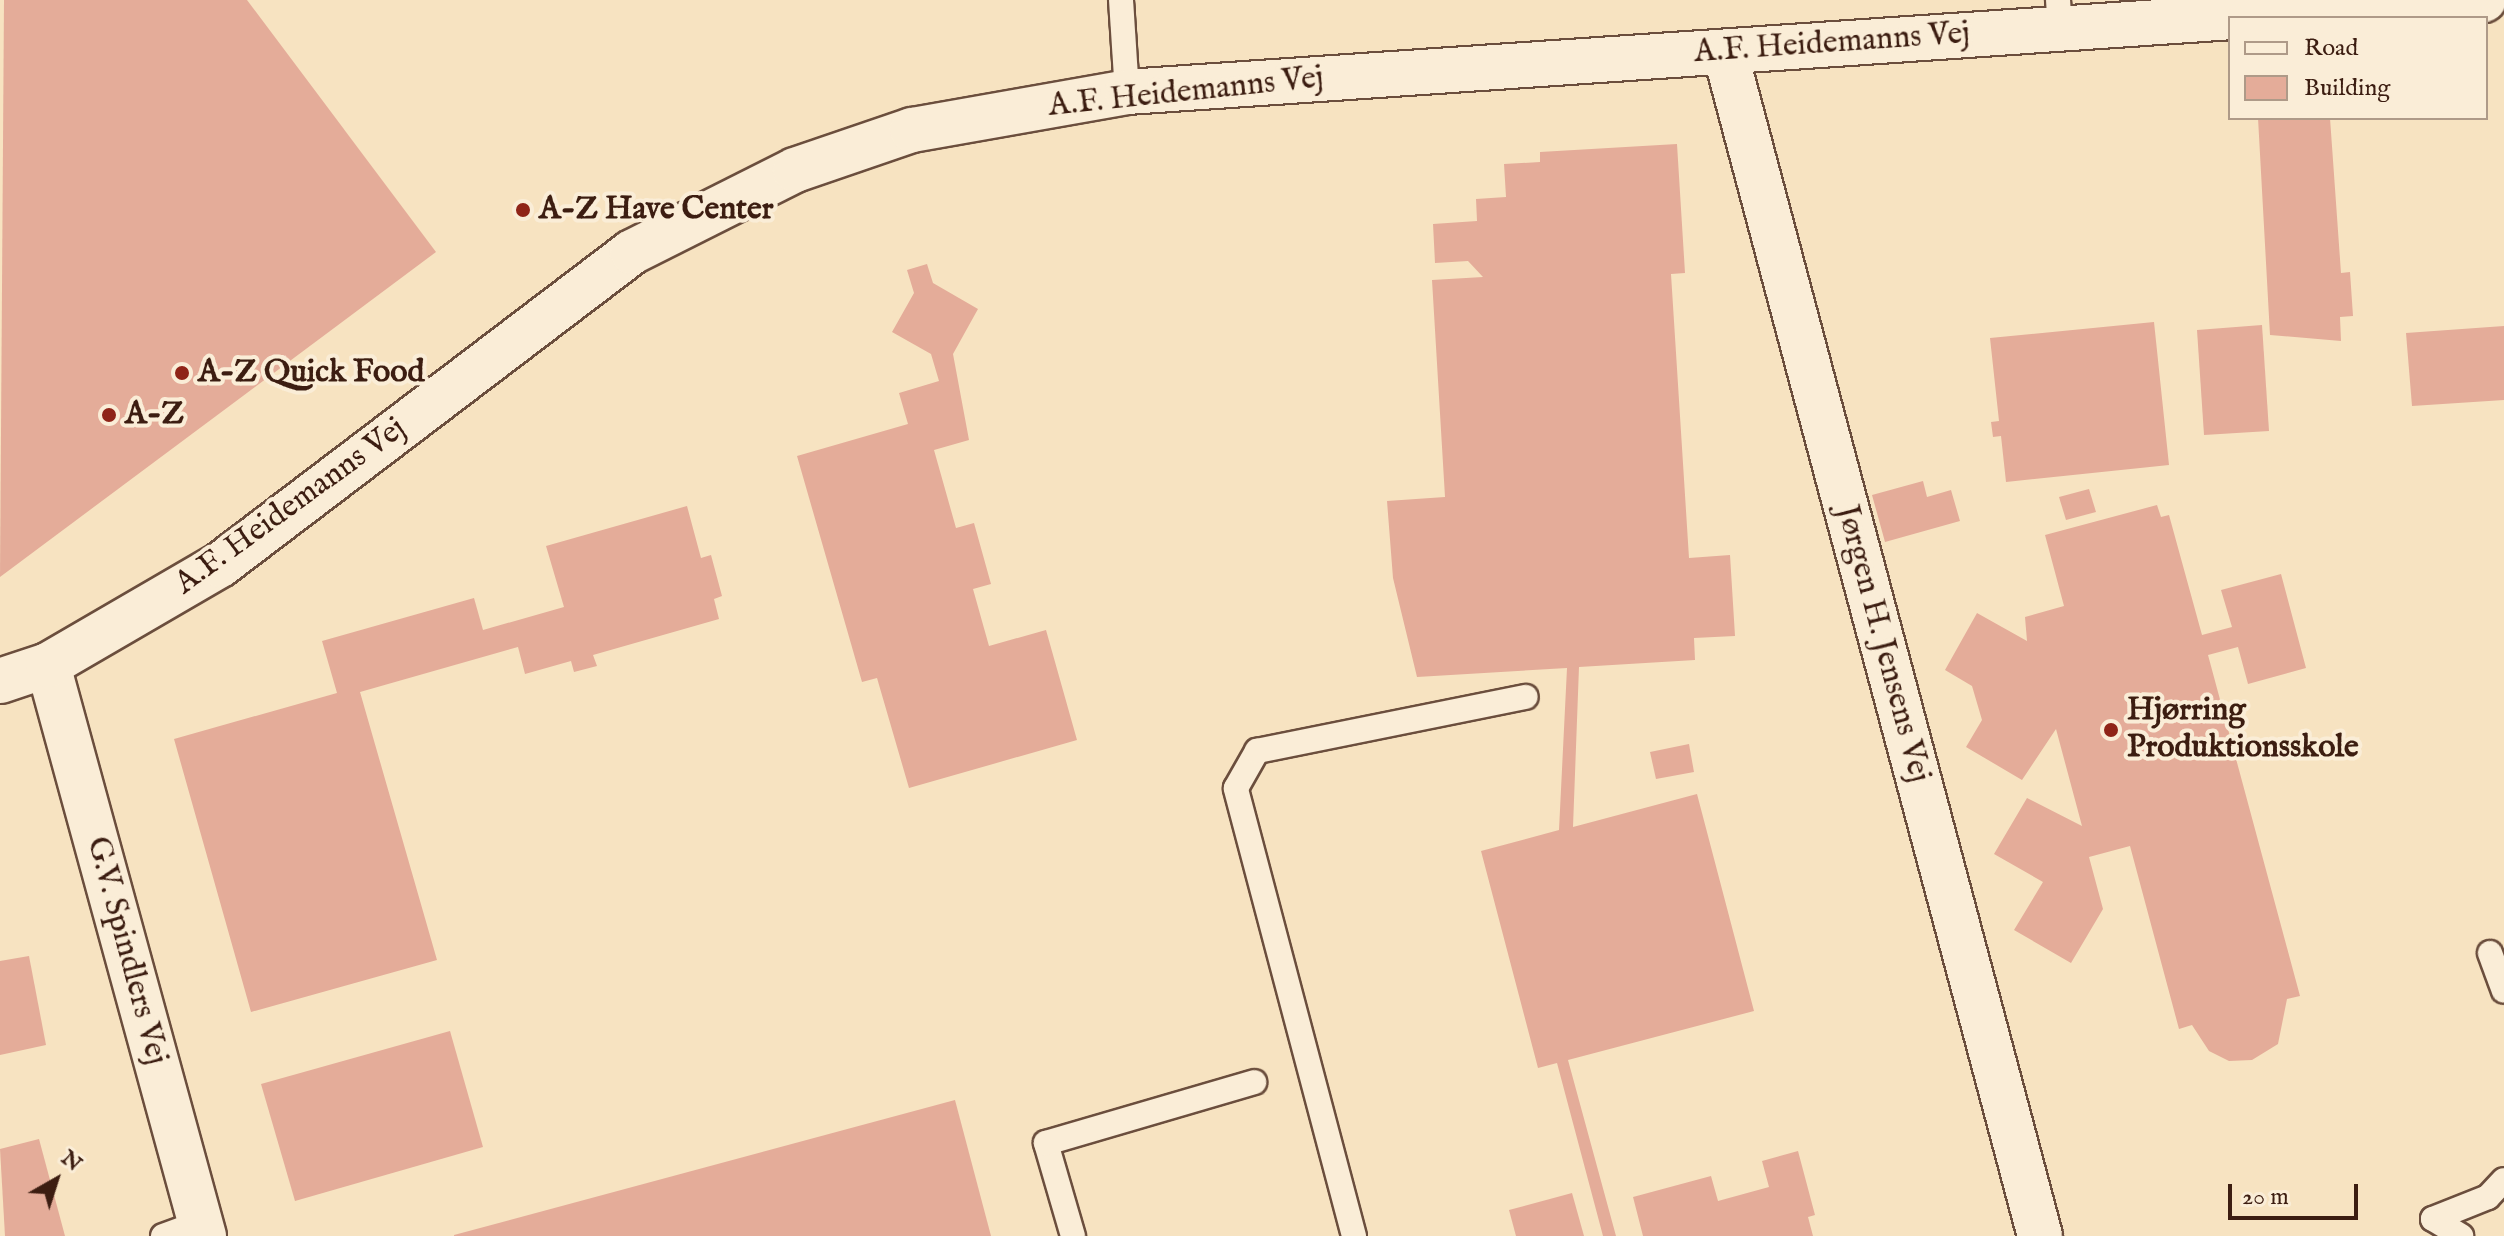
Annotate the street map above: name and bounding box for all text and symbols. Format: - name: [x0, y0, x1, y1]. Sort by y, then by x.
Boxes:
- street label: A.F. Heidemanns Vej: [1693, 15, 1971, 73]
- legend: [2228, 16, 2488, 120]
- text: Road: [2304, 33, 2358, 64]
- street label: A.F. Heidemanns Vej: [1047, 59, 1325, 127]
- text: Building: [2304, 73, 2390, 104]
- place label: A-Z Have Center: [539, 191, 774, 229]
- marker: A-Z Have Center: [514, 201, 532, 219]
- place label: A-Z Quick Food: [198, 354, 425, 392]
- marker: A-Z Quick Food: [173, 364, 191, 382]
- place label: A-Z: [125, 396, 184, 434]
- marker: A-Z: [100, 406, 118, 424]
- street label: A.F. Heidemanns Vej: [168, 410, 414, 604]
- street label: Jørgen H. Jensens Vej: [1827, 501, 1937, 787]
- place label: Hjørring Produktionsskole: [2127, 693, 2359, 768]
- marker: Hjørring Produktionsskole: [2102, 721, 2120, 739]
- street label: G.V. Spindlers Vej: [77, 833, 175, 1069]
- north arrow: [16, 1140, 96, 1220]
- text: N: [55, 1144, 87, 1178]
- scale bar: [2232, 1168, 2362, 1218]
- text: 20 m: [2242, 1182, 2289, 1213]

